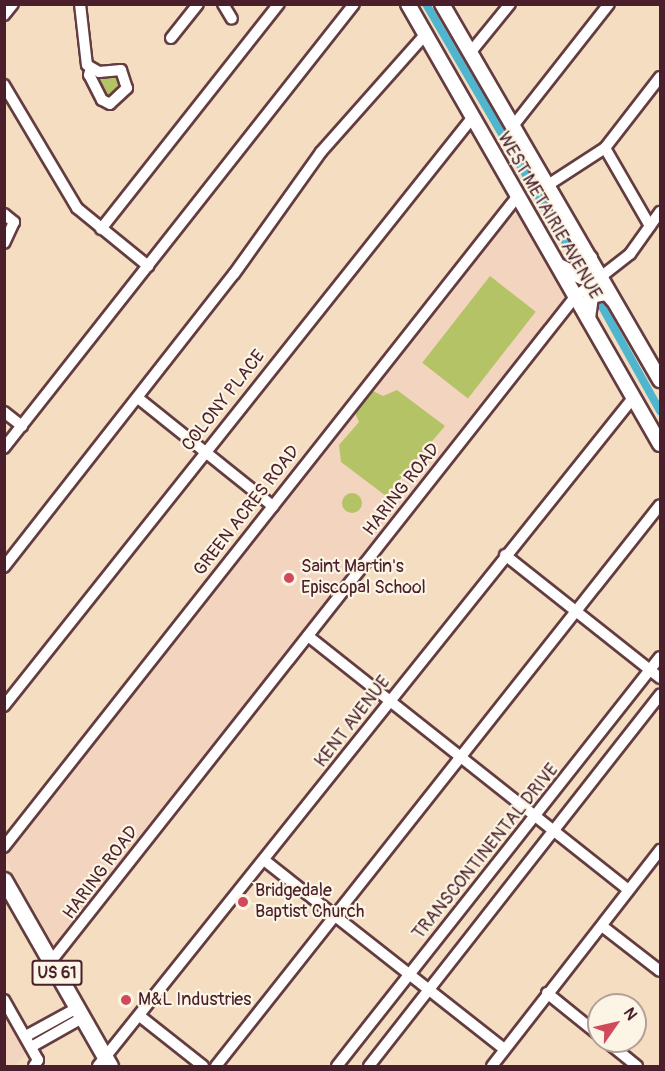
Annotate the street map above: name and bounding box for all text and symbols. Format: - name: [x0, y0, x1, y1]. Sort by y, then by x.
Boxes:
- street label: WEST METAIRIE AVENUE: [492, 128, 606, 304]
- street label: COLONY PLACE: [178, 346, 270, 456]
- street label: HARING ROAD: [359, 439, 445, 541]
- street label: GREEN ACRES ROAD: [189, 442, 305, 580]
- place label: Saint Martin's Episcopal School: [301, 557, 426, 600]
- marker: Saint Martin's Episcopal School: [282, 571, 296, 585]
- street label: KENT AVENUE: [311, 672, 395, 772]
- street label: TRANSCONTINENTAL DRIVE: [408, 760, 564, 944]
- street label: HARING ROAD: [59, 822, 143, 924]
- place label: Bridgedale Baptist Church: [255, 881, 364, 924]
- marker: Bridgedale Baptist Church: [236, 895, 250, 909]
- road number: US 61: [32, 960, 82, 986]
- place label: M&L Industries: [138, 989, 251, 1011]
- marker: M&L Industries: [119, 993, 133, 1007]
- north arrow: [587, 993, 647, 1053]
- text: N: [619, 1004, 642, 1024]

